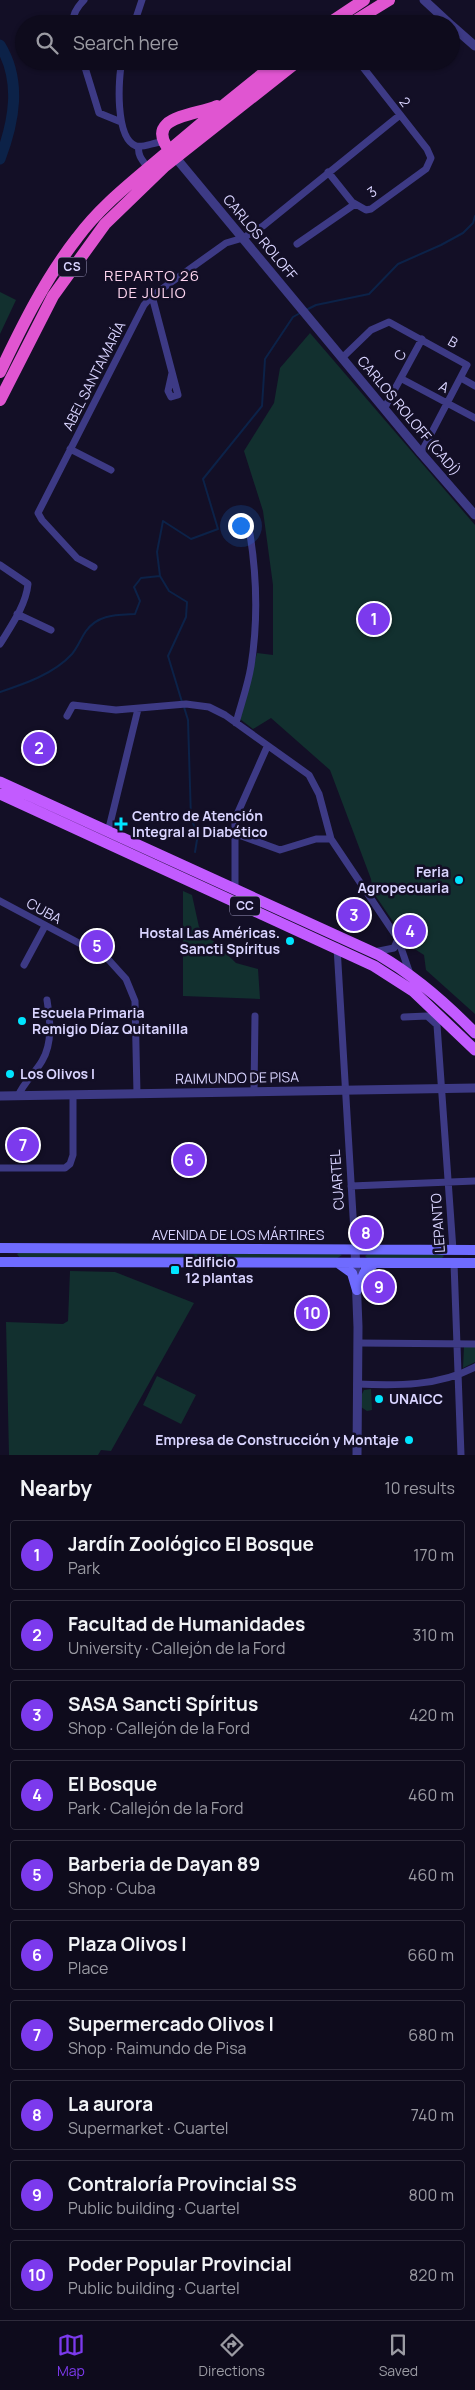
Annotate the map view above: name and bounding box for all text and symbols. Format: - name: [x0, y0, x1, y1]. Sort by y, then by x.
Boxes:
- search box: [15, 15, 460, 70]
- icon: search: [33, 29, 61, 57]
- text: Search here: [73, 30, 179, 56]
- street label: 2: [395, 93, 415, 111]
- street label: 3: [363, 182, 380, 202]
- street label: CARLOS ROLOFF: [219, 190, 302, 283]
- road number: CS: [58, 258, 86, 276]
- district label: REPARTO 26 DE JULIO: [104, 265, 200, 303]
- street label: ABEL SANTAMARÍA: [58, 318, 129, 434]
- street label: B: [445, 331, 462, 352]
- street label: C: [389, 346, 410, 364]
- street label: CARLOS ROLOFF (CADÍ): [353, 352, 465, 480]
- street label: A: [436, 376, 453, 397]
- your location: [228, 513, 254, 539]
- pin: 1: [358, 600, 390, 638]
- pin: 2: [23, 729, 55, 767]
- place label: Centro de Atención Integral al Diabético: [132, 806, 268, 841]
- marker: Centro de Atención Integral al Diabético: [114, 817, 128, 831]
- place label: Feria Agropecuaria: [357, 862, 449, 897]
- marker: Feria Agropecuaria: [453, 874, 465, 886]
- street label: CUBA: [23, 893, 65, 928]
- road number: CC: [230, 896, 260, 916]
- pin: 3: [338, 896, 370, 934]
- pin: 4: [394, 912, 426, 950]
- place label: Hostal Las Américas. Sancti Spíritus: [139, 923, 280, 958]
- pin: 5: [81, 927, 113, 965]
- marker: Hostal Las Américas. Sancti Spíritus: [284, 935, 296, 947]
- place label: Escuela Primaria Remigio Díaz Quitanilla: [32, 1003, 188, 1038]
- marker: Escuela Primaria Remigio Díaz Quitanilla: [16, 1015, 28, 1027]
- place label: Los Olivos I: [20, 1064, 95, 1083]
- street label: RAIMUNDO DE PISA: [175, 1067, 299, 1088]
- marker: Los Olivos I: [4, 1068, 16, 1080]
- pin: 7: [7, 1126, 39, 1164]
- pin: 6: [173, 1141, 205, 1179]
- street label: CUARTEL: [325, 1149, 348, 1211]
- street label: LEPANTO: [426, 1193, 449, 1254]
- pin: 8: [350, 1214, 382, 1252]
- street label: AVENIDA DE LOS MÁRTIRES: [152, 1225, 325, 1244]
- place label: Edificio 12 plantas: [185, 1252, 254, 1287]
- marker: Edificio 12 plantas: [169, 1264, 181, 1276]
- pin: 9: [363, 1268, 395, 1306]
- pin: 10: [296, 1294, 328, 1332]
- place label: UNAICC: [389, 1389, 443, 1408]
- marker: UNAICC: [373, 1393, 385, 1405]
- place label: Empresa de Construcción y Montaje: [155, 1430, 399, 1449]
- marker: Empresa de Construcción y Montaje: [403, 1434, 415, 1446]
- text: Nearby: [20, 1474, 92, 1502]
- text: 10 results: [384, 1477, 455, 1499]
- text: Jardín Zoológico El Bosque: [68, 1531, 314, 1557]
- text: 1: [33, 1544, 41, 1566]
- text: 170 m: [413, 1544, 454, 1566]
- text: Park: [68, 1557, 100, 1579]
- text: Facultad de Humanidades: [68, 1611, 305, 1637]
- text: 2: [32, 1624, 42, 1646]
- text: 310 m: [412, 1624, 454, 1646]
- text: University · Callejón de la Ford: [68, 1637, 285, 1659]
- text: SASA Sancti Spíritus: [68, 1691, 258, 1717]
- text: 3: [32, 1704, 42, 1726]
- text: 420 m: [409, 1704, 454, 1726]
- text: Shop · Callejón de la Ford: [68, 1717, 250, 1739]
- text: El Bosque: [68, 1771, 157, 1797]
- text: 4: [32, 1784, 42, 1806]
- text: 460 m: [408, 1784, 454, 1806]
- text: Park · Callejón de la Ford: [68, 1797, 243, 1819]
- text: Barberia de Dayan 89: [68, 1851, 260, 1877]
- text: 5: [32, 1864, 42, 1886]
- text: 460 m: [408, 1864, 454, 1886]
- text: Shop · Cuba: [68, 1877, 156, 1899]
- text: Plaza Olivos I: [68, 1931, 187, 1957]
- text: 6: [32, 1944, 42, 1966]
- text: 660 m: [408, 1944, 454, 1966]
- text: Place: [68, 1957, 108, 1979]
- text: Supermercado Olivos I: [68, 2011, 274, 2037]
- text: 7: [33, 2024, 41, 2046]
- text: 680 m: [408, 2024, 454, 2046]
- text: Shop · Raimundo de Pisa: [68, 2037, 246, 2059]
- text: La aurora: [68, 2091, 153, 2117]
- text: 8: [32, 2104, 42, 2126]
- text: 740 m: [411, 2104, 454, 2126]
- text: Supermarket · Cuartel: [68, 2117, 229, 2139]
- text: Contraloría Provincial SS: [68, 2171, 297, 2197]
- text: 9: [32, 2184, 42, 2206]
- text: 800 m: [408, 2184, 454, 2206]
- text: Public building · Cuartel: [68, 2197, 240, 2219]
- text: Poder Popular Provincial: [68, 2251, 292, 2277]
- text: 10: [28, 2264, 46, 2286]
- text: 820 m: [409, 2264, 454, 2286]
- text: Public building · Cuartel: [68, 2277, 240, 2299]
- tab: Map: [57, 2331, 85, 2380]
- tab: Directions: [199, 2331, 265, 2380]
- tab: Saved: [379, 2331, 418, 2380]

